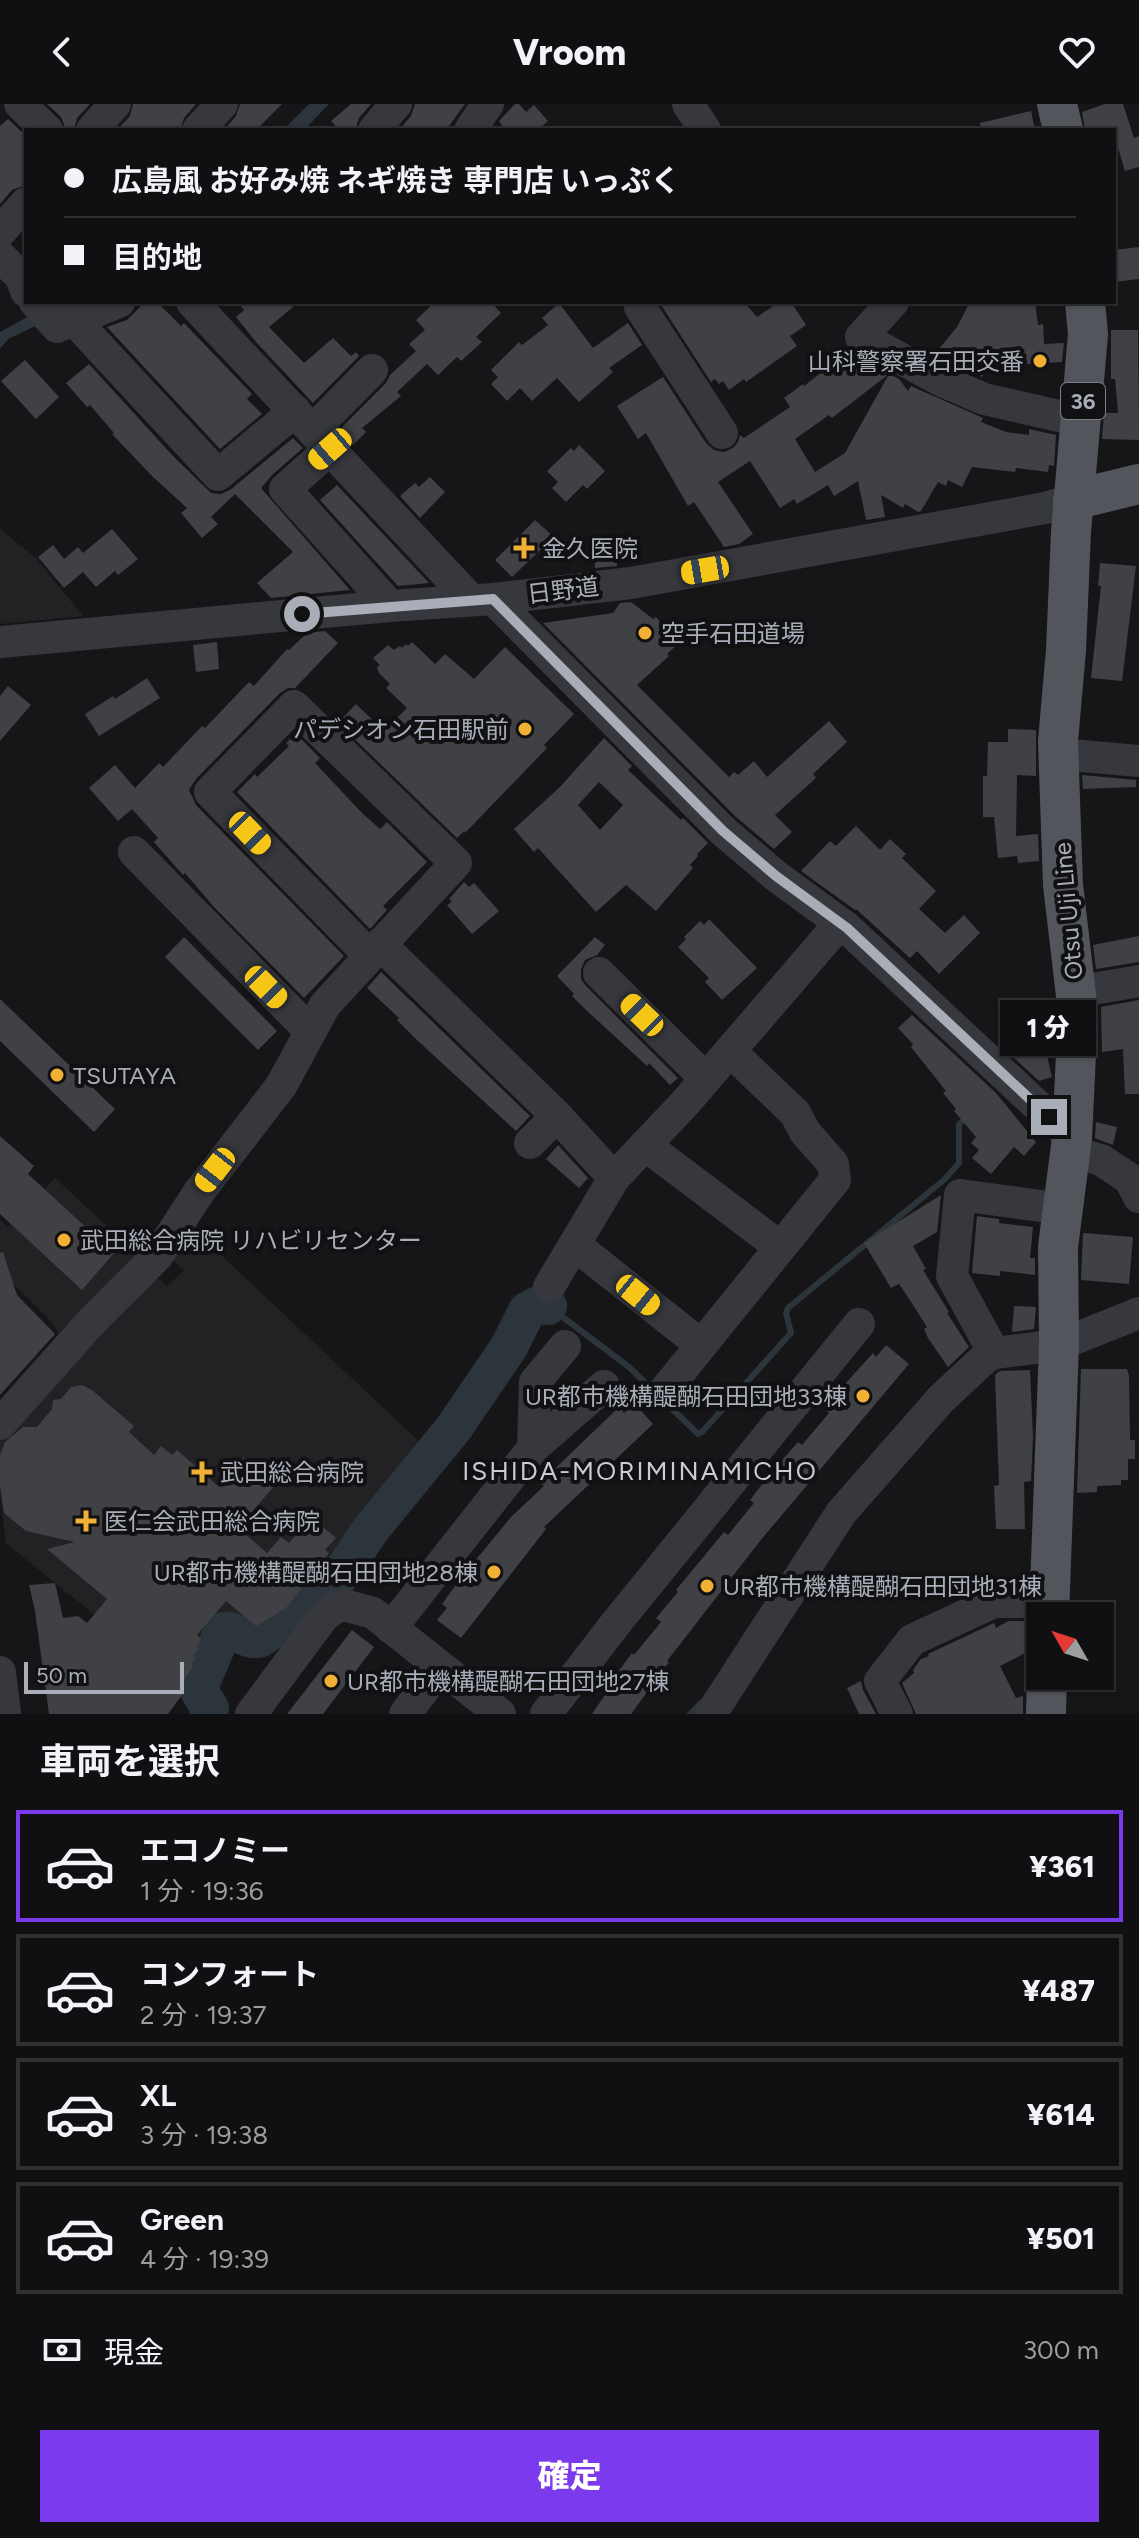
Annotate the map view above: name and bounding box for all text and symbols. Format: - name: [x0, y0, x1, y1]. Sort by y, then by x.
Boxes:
- icon: back: [40, 30, 84, 74]
- icon: heart: [1055, 30, 1099, 74]
- text: Vroom: [513, 31, 626, 74]
- text: 広島風 お好み焼 ネギ焼き 専門店 いっぷく: [112, 162, 681, 199]
- text: 目的地: [112, 239, 202, 276]
- place label: 山科警察署石田交番: [808, 347, 1024, 376]
- marker: 山科警察署石田交番: [1031, 352, 1049, 370]
- road number: 36: [1061, 383, 1105, 419]
- car: [304, 424, 356, 474]
- place label: 金久医院: [542, 534, 638, 563]
- marker: 金久医院: [513, 537, 535, 559]
- car: [679, 554, 731, 586]
- street label: 日野道: [526, 571, 600, 609]
- route start: [284, 596, 320, 632]
- place label: 空手石田道場: [661, 619, 805, 648]
- marker: 空手石田道場: [636, 624, 654, 642]
- place label: パデシオン石田駅前: [293, 715, 509, 744]
- marker: パデシオン石田駅前: [516, 720, 534, 738]
- car: [225, 807, 275, 859]
- street label: Otsu Uji Line: [1048, 841, 1088, 981]
- car: [241, 962, 291, 1012]
- car: [616, 990, 668, 1040]
- callout: 1 分: [1001, 1001, 1097, 1057]
- text: 1 分: [1026, 1012, 1070, 1044]
- place label: TSUTAYA: [73, 1061, 177, 1090]
- marker: TSUTAYA: [48, 1066, 66, 1084]
- route end: [1031, 1099, 1067, 1135]
- car: [191, 1144, 239, 1196]
- place label: 武田総合病院 リハビリセンター: [80, 1226, 422, 1255]
- marker: 武田総合病院 リハビリセンター: [55, 1231, 73, 1249]
- car: [612, 1271, 664, 1319]
- place label: UR都市機構醍醐石田団地33棟: [525, 1382, 847, 1411]
- marker: UR都市機構醍醐石田団地33棟: [854, 1387, 872, 1405]
- district label: ISHIDA-MORIMINAMICHO: [462, 1455, 818, 1487]
- place label: 武田総合病院: [220, 1458, 364, 1487]
- marker: 武田総合病院: [191, 1461, 213, 1483]
- place label: 医仁会武田総合病院: [104, 1507, 320, 1536]
- marker: 医仁会武田総合病院: [75, 1510, 97, 1532]
- place label: UR都市機構醍醐石田団地28棟: [154, 1558, 478, 1587]
- marker: UR都市機構醍醐石田団地28棟: [485, 1563, 503, 1581]
- place label: UR都市機構醍醐石田団地31棟: [723, 1572, 1042, 1601]
- marker: UR都市機構醍醐石田団地31棟: [698, 1577, 716, 1595]
- north arrow: [1026, 1602, 1114, 1690]
- map controls: [1026, 1602, 1114, 1690]
- scale bar: [24, 1658, 184, 1694]
- text: 50 m: [36, 1662, 87, 1689]
- place label: UR都市機構醍醐石田団地27棟: [347, 1667, 669, 1696]
- marker: UR都市機構醍醐石田団地27棟: [322, 1672, 340, 1690]
- text: 車両を選択: [40, 1740, 220, 1783]
- icon: car: [44, 1830, 116, 1902]
- text: エコノミー: [140, 1832, 290, 1869]
- text: ¥361: [1029, 1848, 1095, 1885]
- text: 1 分 · 19:36: [140, 1875, 264, 1907]
- icon: car: [44, 1954, 116, 2026]
- text: コンフォート: [140, 1956, 319, 1993]
- text: ¥487: [1022, 1972, 1095, 2009]
- text: 2 分 · 19:37: [140, 1999, 267, 2031]
- text: XL: [140, 2077, 176, 2114]
- icon: car: [44, 2078, 116, 2150]
- text: ¥614: [1027, 2096, 1095, 2133]
- text: 3 分 · 19:38: [140, 2119, 268, 2151]
- text: Green: [140, 2201, 224, 2238]
- icon: car: [44, 2202, 116, 2274]
- text: ¥501: [1027, 2220, 1095, 2257]
- text: 4 分 · 19:39: [140, 2243, 269, 2275]
- icon: cash: [40, 2328, 84, 2372]
- text: 現金: [104, 2334, 164, 2371]
- text: 300 m: [1023, 2334, 1099, 2366]
- button: 確定: [40, 2430, 1099, 2522]

